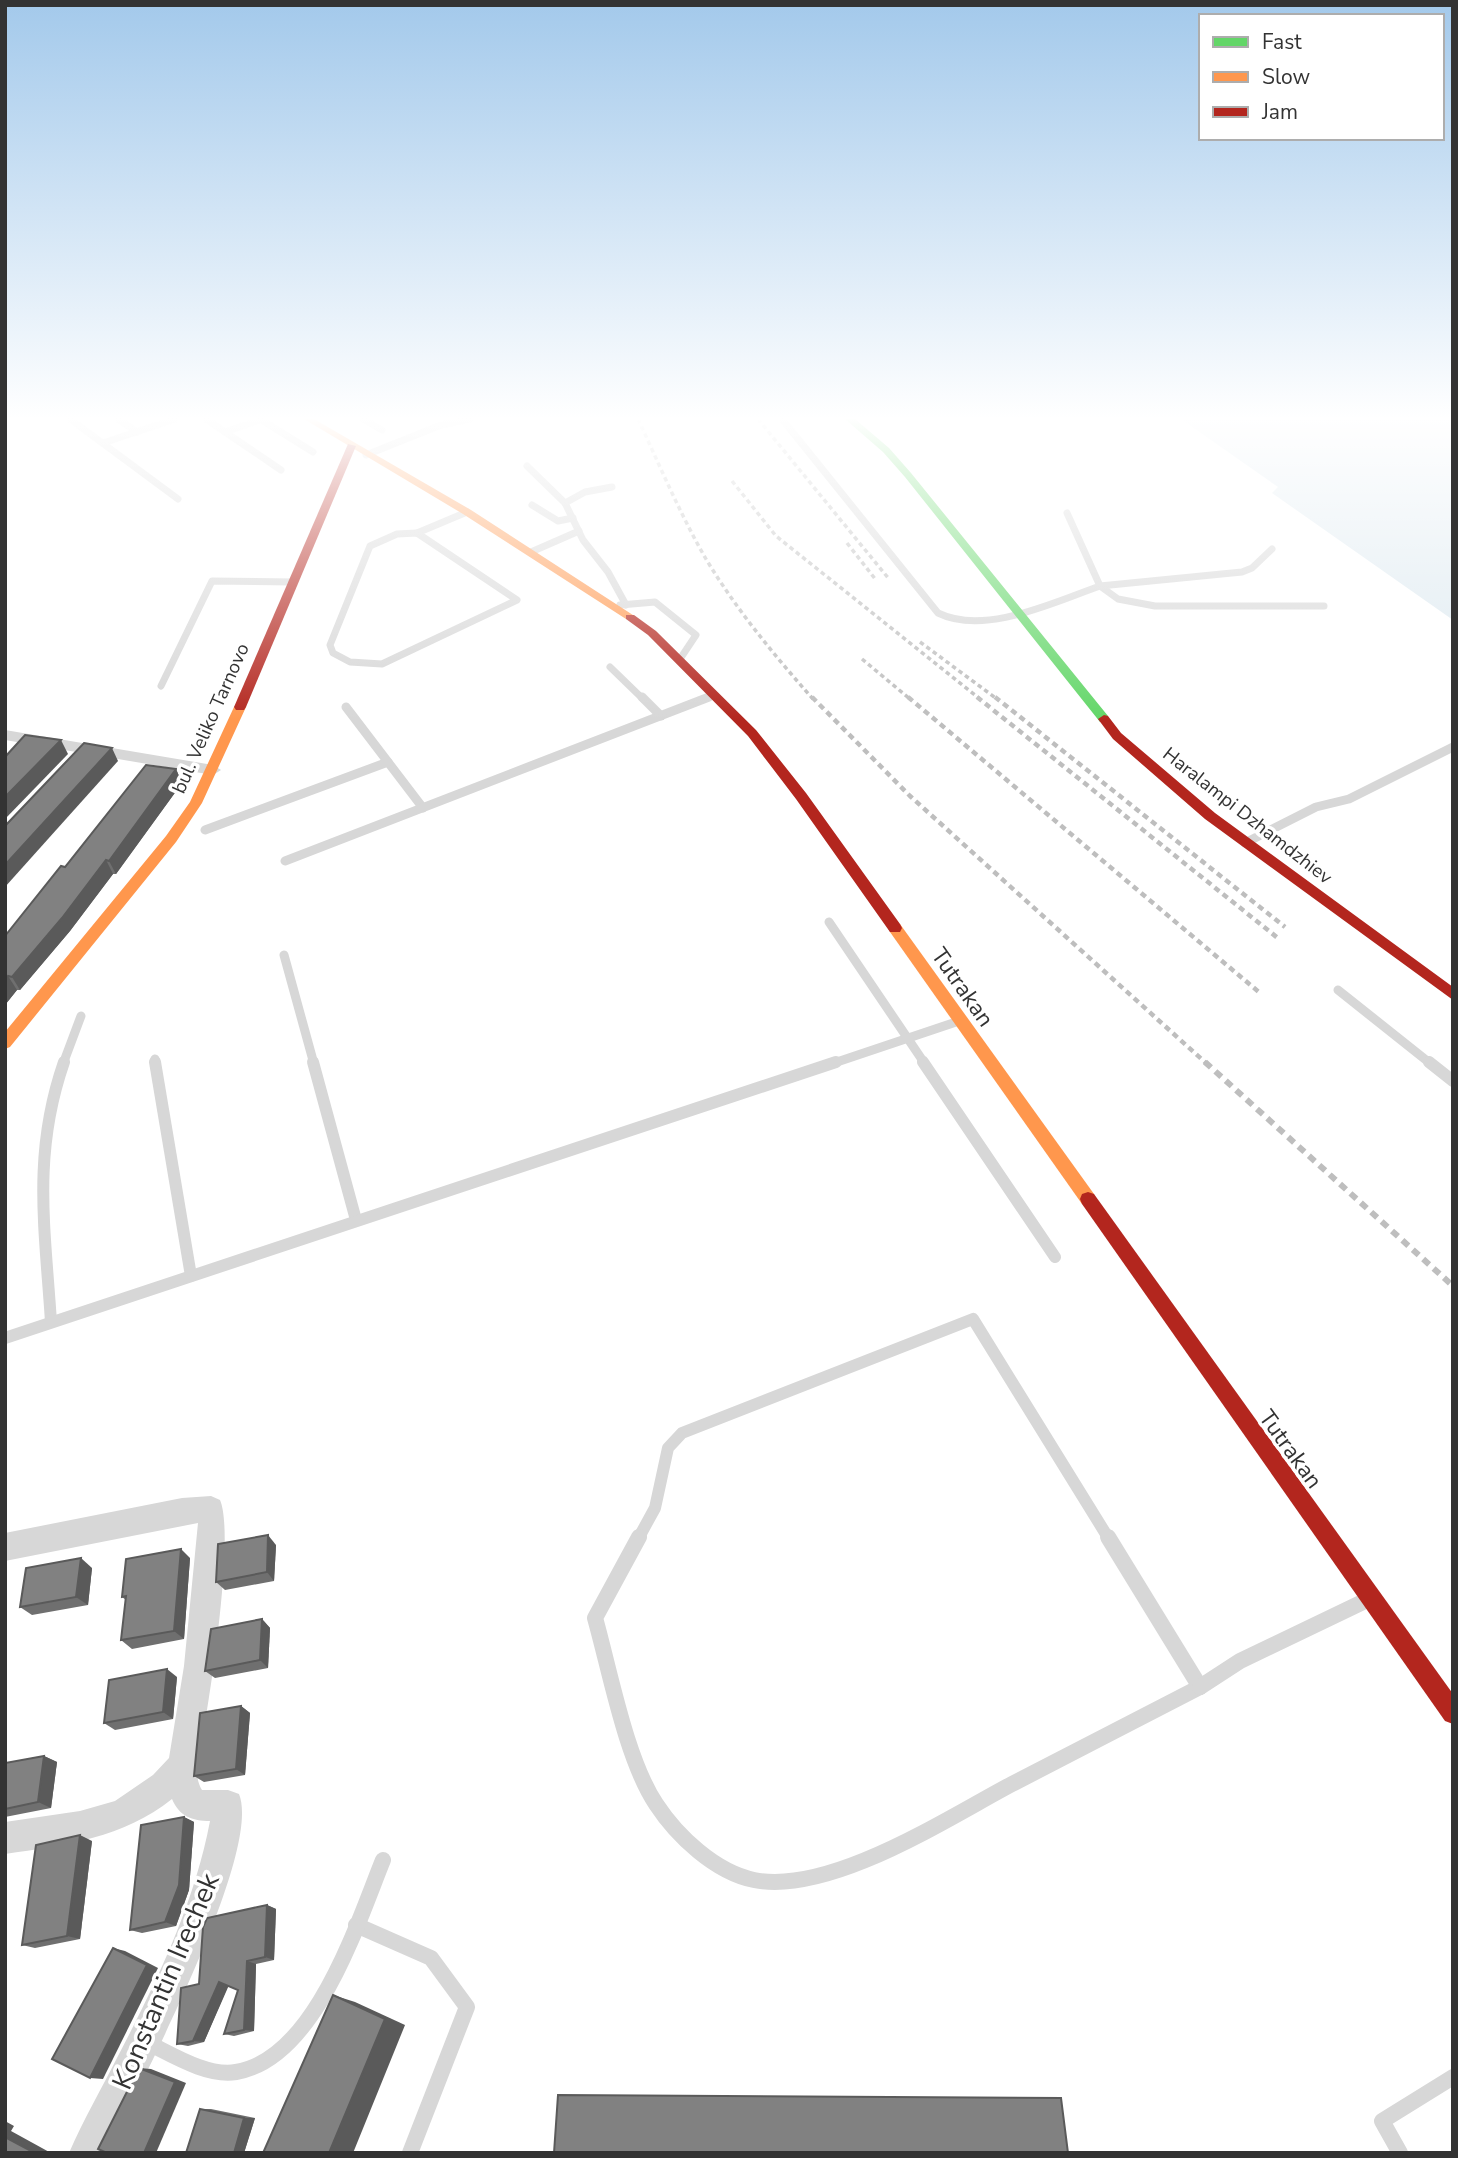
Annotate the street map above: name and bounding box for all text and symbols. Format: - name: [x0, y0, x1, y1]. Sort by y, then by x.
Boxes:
- legend: [1199, 14, 1444, 140]
- text: Fast: [1262, 28, 1302, 56]
- text: Slow: [1262, 63, 1311, 91]
- text: Jam: [1261, 98, 1298, 126]
- street label: bul. Veliko Tarnovo: [166, 639, 256, 798]
- street label: Haralampi Dzhamdzhiev: [1157, 741, 1338, 890]
- street label: Tutrakan: [924, 941, 1001, 1033]
- street label: Tutrakan: [1252, 1404, 1330, 1495]
- street label: Konstantin Irechek: [103, 1866, 229, 2095]

